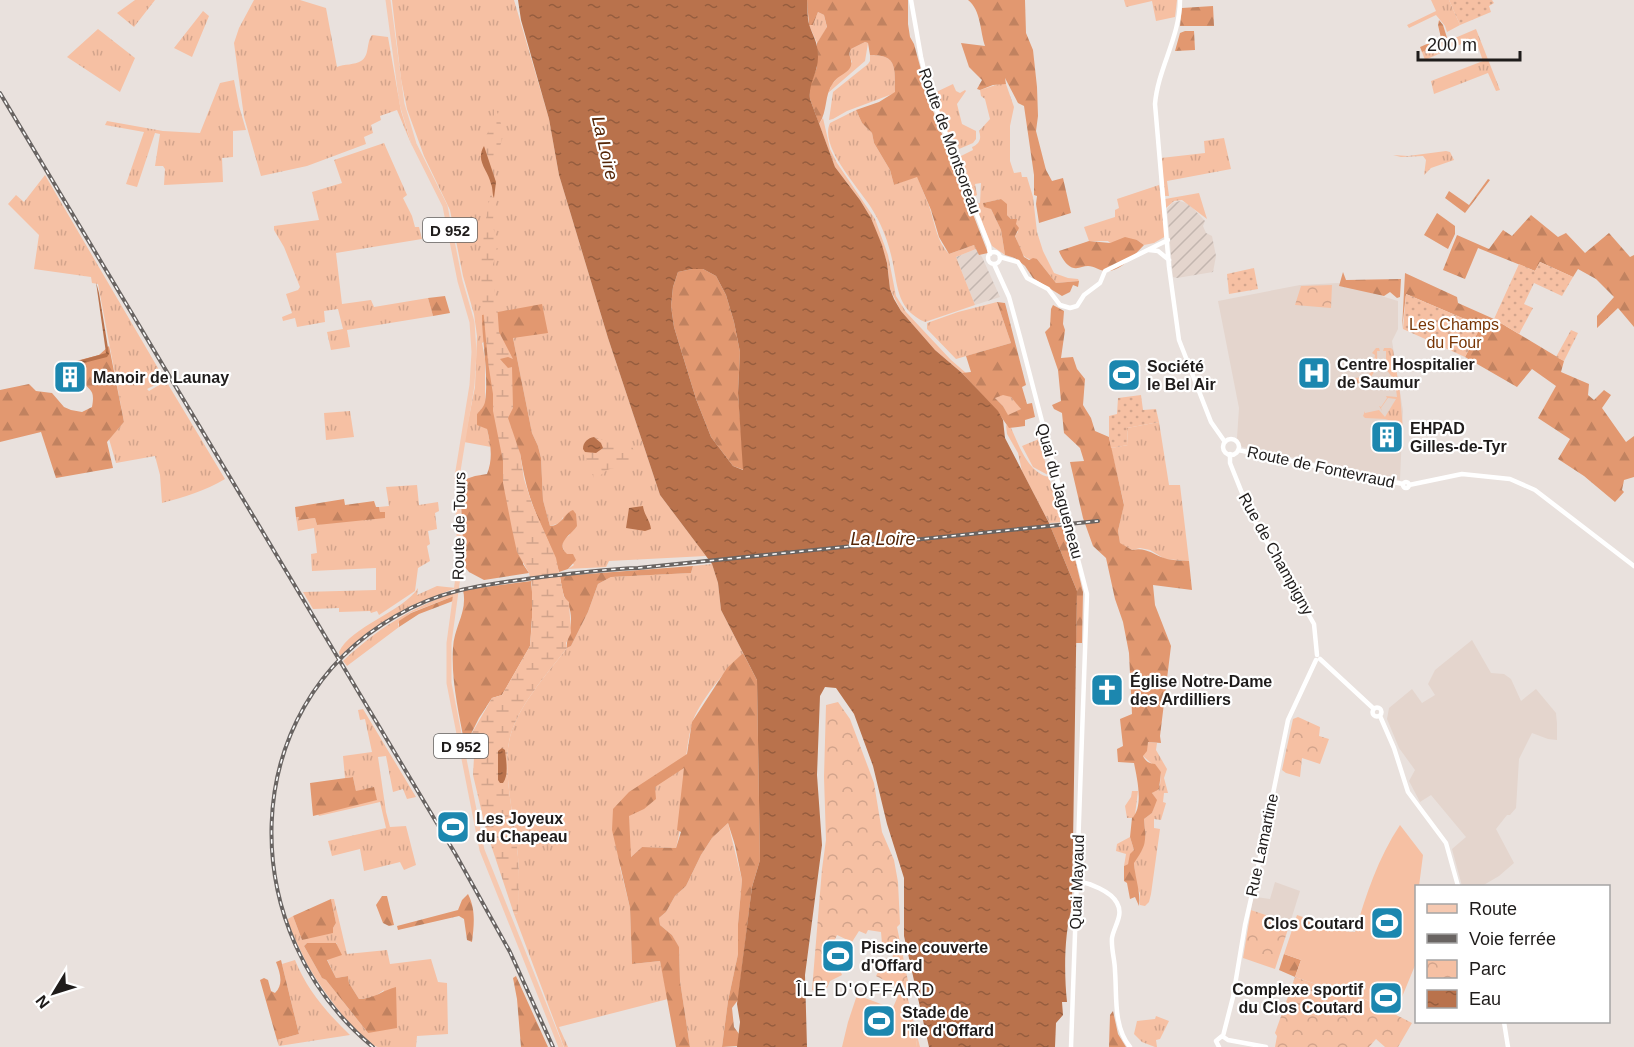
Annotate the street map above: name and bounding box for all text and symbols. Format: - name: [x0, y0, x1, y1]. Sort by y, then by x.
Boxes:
- scale bar: [1418, 24, 1520, 62]
- text: 200 m: [1427, 35, 1477, 55]
- street label: Route de Montsoreau: [916, 66, 984, 216]
- water label: La Loire: [588, 114, 622, 182]
- road number: D 952: [423, 218, 477, 242]
- park label: Les Champs du Four: [1409, 316, 1499, 351]
- hospital icon: Centre Hospitalier de Saumur: [1296, 355, 1332, 391]
- place label: Centre Hospitalier de Saumur: [1337, 356, 1475, 391]
- sports icon: Société le Bel Air: [1106, 357, 1142, 393]
- place label: Société le Bel Air: [1147, 358, 1216, 393]
- building icon: Manoir de Launay: [52, 359, 88, 395]
- place label: Manoir de Launay: [93, 369, 229, 386]
- building icon: EHPAD Gilles-de-Tyr: [1369, 419, 1405, 455]
- place label: EHPAD Gilles-de-Tyr: [1410, 420, 1507, 455]
- street label: Quai du Jagueneau: [1034, 421, 1086, 561]
- street label: Route de Fontevraud: [1246, 443, 1396, 491]
- street label: Route de Tours: [450, 472, 468, 580]
- street label: Rue de Champigny: [1235, 490, 1317, 618]
- water label: La Loire: [850, 529, 916, 549]
- church icon: Église Notre-Dame des Ardilliers: [1089, 672, 1125, 708]
- place label: Église Notre-Dame des Ardilliers: [1130, 672, 1272, 708]
- road number: D 952: [434, 734, 488, 758]
- street label: Rue Lamartine: [1243, 792, 1281, 898]
- sports icon: Les Joyeux du Chapeau: [435, 809, 471, 845]
- place label: Les Joyeux du Chapeau: [476, 810, 568, 845]
- street label: Quai Mayaud: [1067, 834, 1087, 930]
- legend: [1415, 885, 1610, 1023]
- text: Route: [1469, 899, 1517, 919]
- sports icon: Clos Coutard: [1369, 905, 1405, 941]
- place label: Clos Coutard: [1264, 915, 1364, 932]
- text: Voie ferrée: [1469, 929, 1556, 949]
- sports icon: Piscine couverte d'Offard: [820, 938, 856, 974]
- place label: Piscine couverte d'Offard: [861, 939, 988, 974]
- text: Parc: [1469, 959, 1506, 979]
- north arrow: [24, 963, 84, 1023]
- district label: ÎLE D'OFFARD: [795, 980, 936, 1000]
- sports icon: Complexe sportif du Clos Coutard: [1368, 980, 1404, 1016]
- place label: Complexe sportif du Clos Coutard: [1232, 981, 1364, 1016]
- text: Eau: [1469, 989, 1501, 1009]
- text: N: [32, 992, 53, 1012]
- sports icon: Stade de l'île d'Offard: [861, 1003, 897, 1039]
- place label: Stade de l'île d'Offard: [902, 1004, 994, 1039]

